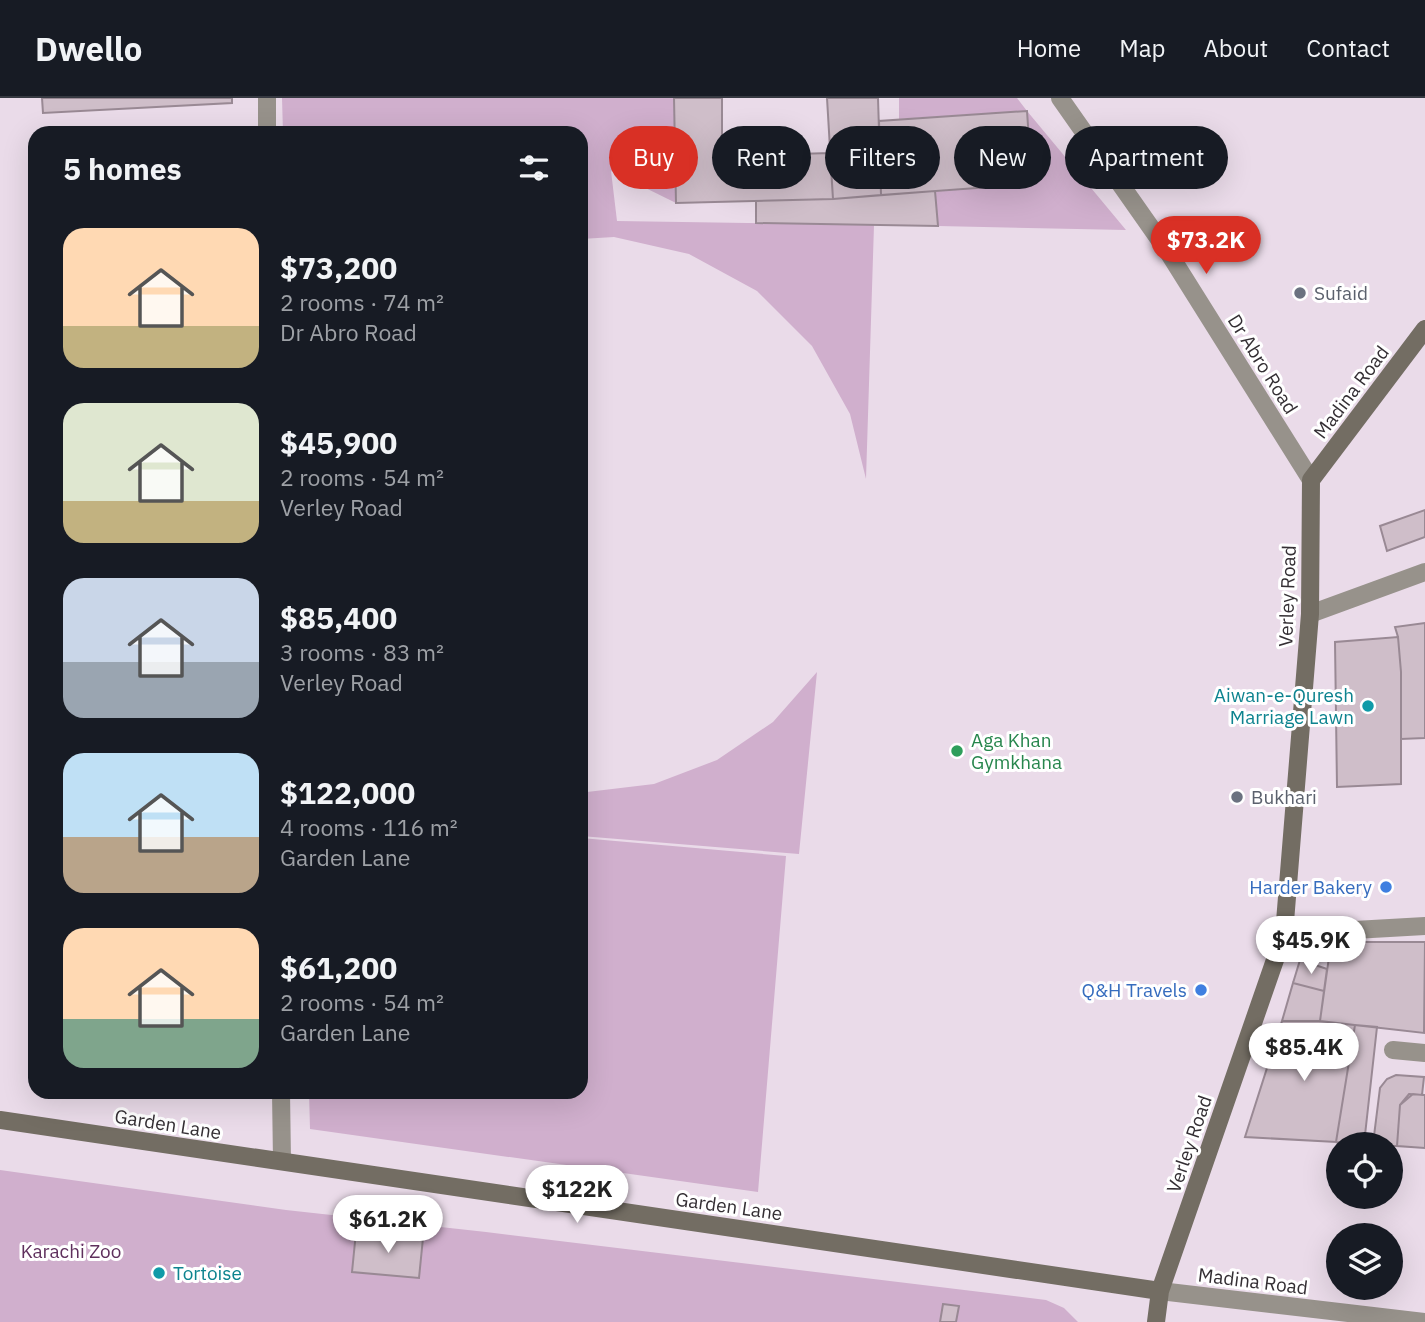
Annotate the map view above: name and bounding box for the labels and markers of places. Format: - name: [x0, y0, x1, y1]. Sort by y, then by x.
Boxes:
- pin: $73.2K: [1149, 216, 1263, 276]
- place label: Sufaid: [1314, 281, 1368, 305]
- marker: Sufaid: [1292, 285, 1308, 301]
- place label: Aiwan-e-Quresh Marriage Lawn: [1214, 683, 1354, 729]
- marker: Aiwan-e-Quresh Marriage Lawn: [1360, 698, 1376, 714]
- place label: Aga Khan Gymkhana: [971, 728, 1062, 774]
- marker: Aga Khan Gymkhana: [949, 743, 965, 759]
- place label: Bukhari: [1251, 785, 1317, 809]
- marker: Bukhari: [1229, 789, 1245, 805]
- place label: Harder Bakery: [1249, 875, 1373, 899]
- marker: Harder Bakery: [1378, 879, 1394, 895]
- pin: $45.9K: [1254, 916, 1368, 976]
- place label: Q&H Travels: [1081, 978, 1187, 1002]
- marker: Q&H Travels: [1193, 982, 1209, 998]
- pin: $85.4K: [1247, 1024, 1361, 1083]
- pin: $122K: [528, 1166, 626, 1225]
- pin: $61.2K: [331, 1196, 445, 1255]
- place label: Tortoise: [173, 1261, 242, 1285]
- marker: Tortoise: [151, 1265, 167, 1281]

